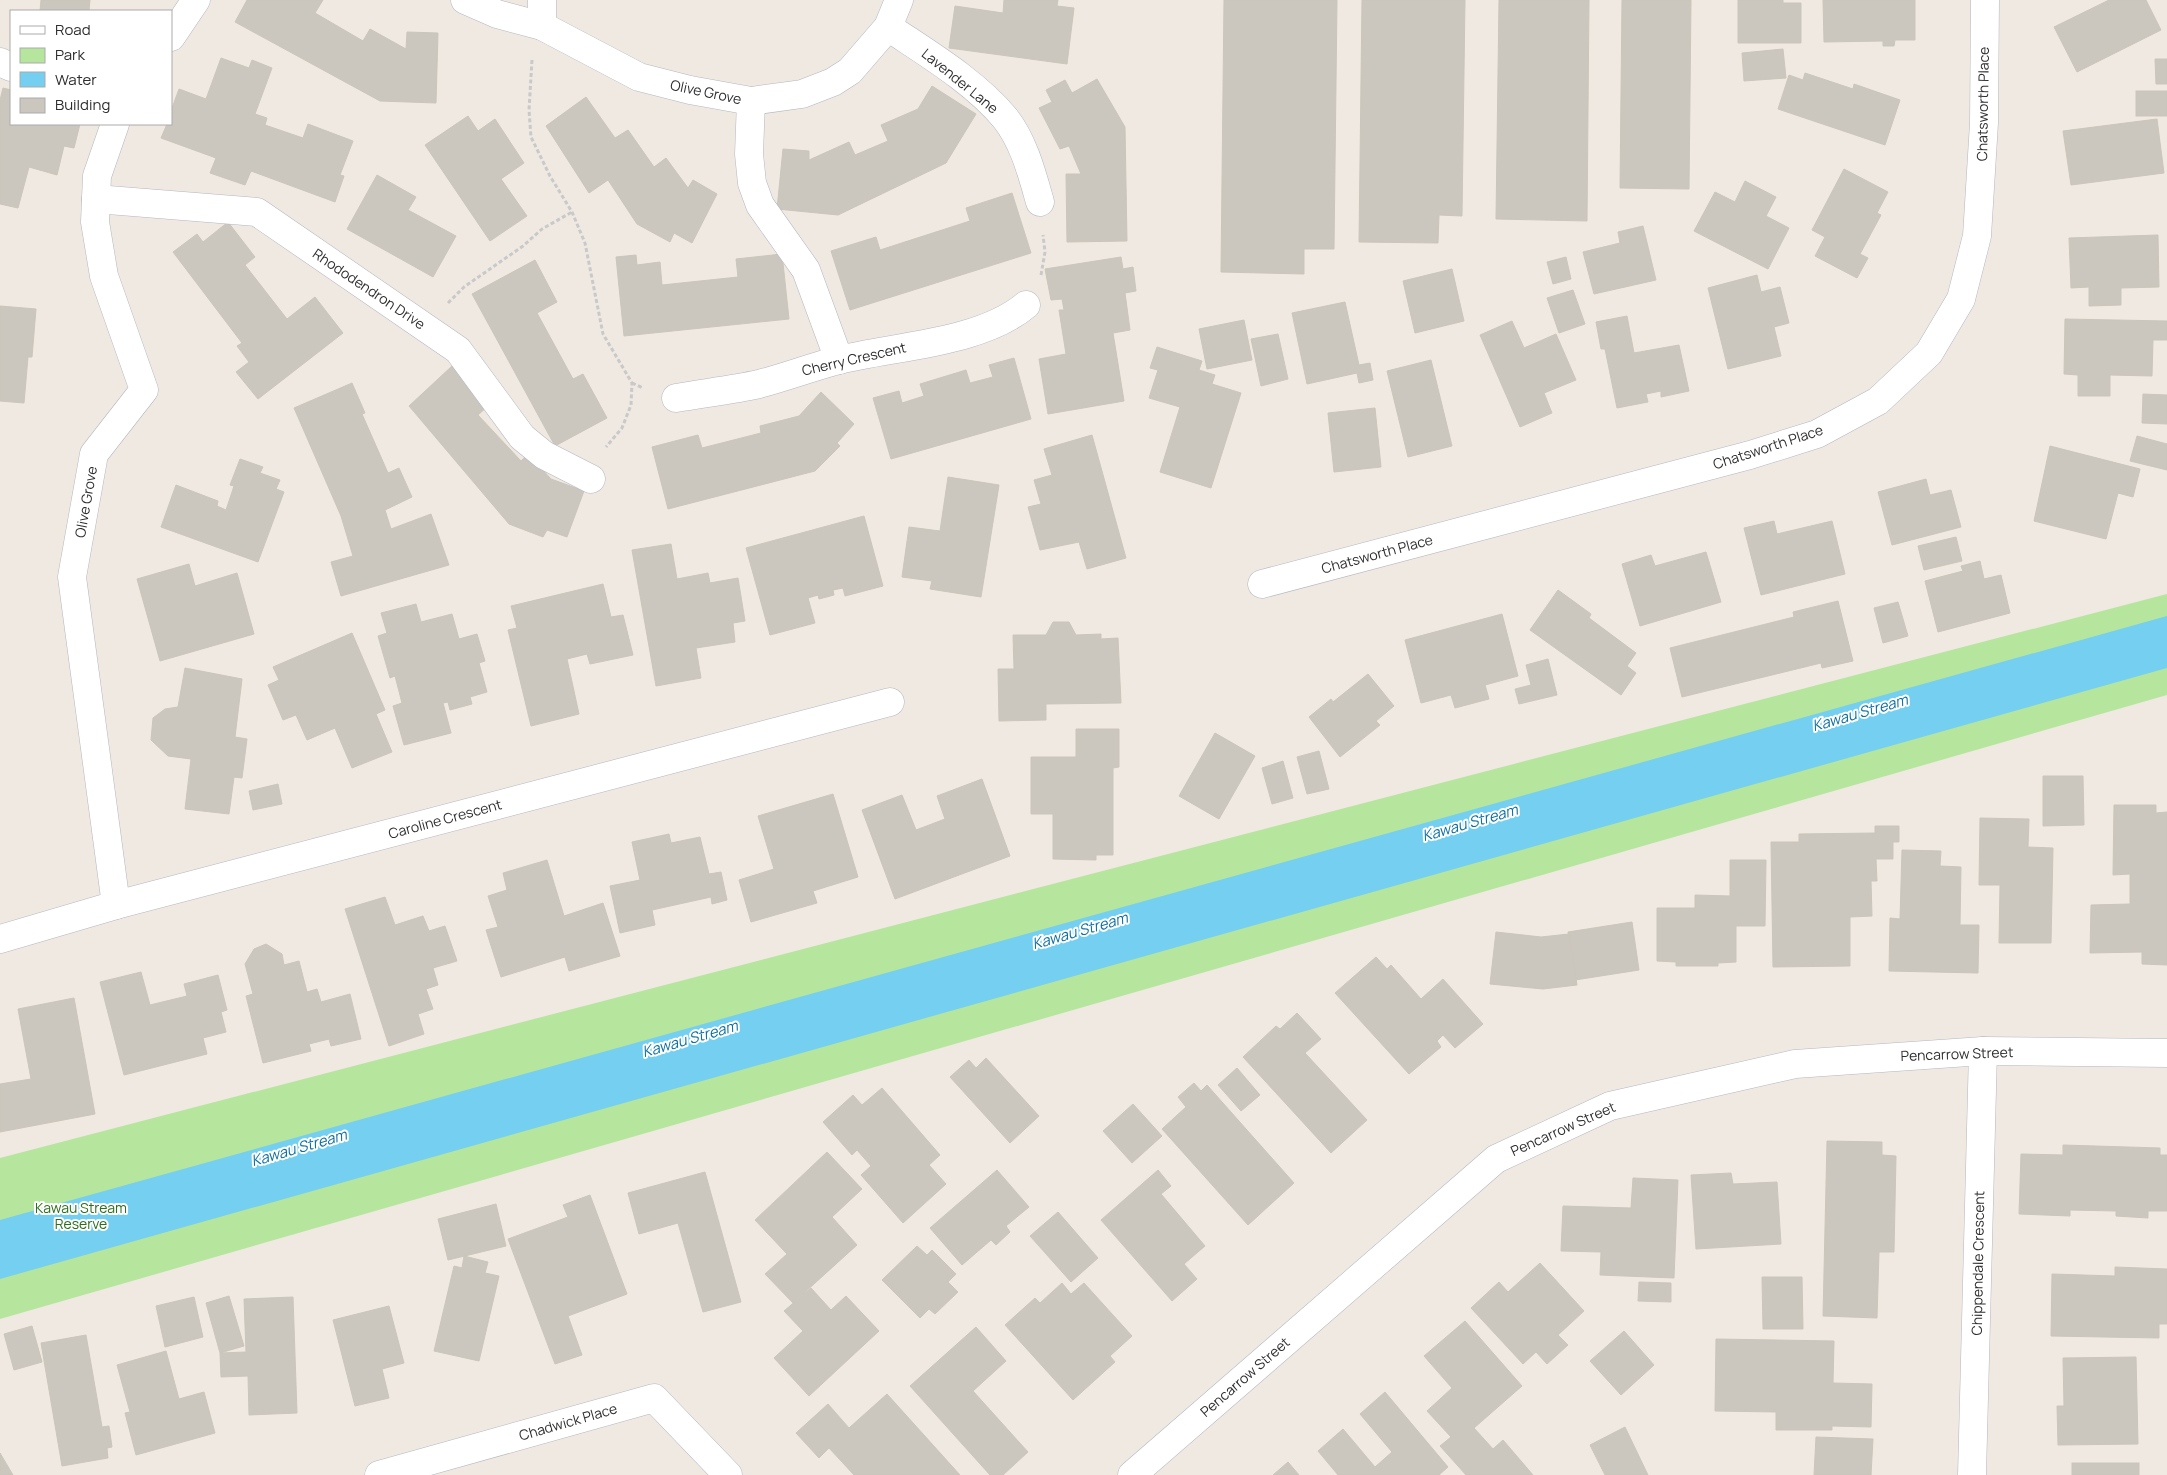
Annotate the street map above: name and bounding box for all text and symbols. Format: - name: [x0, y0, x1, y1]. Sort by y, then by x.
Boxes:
- legend: [10, 10, 172, 125]
- text: Road: [55, 19, 91, 40]
- text: Park: [55, 44, 85, 65]
- street label: Lavender Lane: [918, 44, 1003, 117]
- street label: Chatsworth Place: [1972, 47, 1993, 161]
- text: Water: [55, 69, 97, 90]
- street label: Olive Grove: [669, 75, 743, 108]
- text: Building: [55, 94, 110, 115]
- street label: Rhododendron Drive: [309, 244, 429, 333]
- street label: Cherry Crescent: [800, 337, 908, 380]
- street label: Chatsworth Place: [1710, 420, 1825, 473]
- street label: Olive Grove: [70, 465, 101, 539]
- street label: Chatsworth Place: [1319, 530, 1435, 578]
- water label: Kawau Stream: [1810, 689, 1911, 736]
- street label: Caroline Crescent: [386, 794, 504, 843]
- water label: Kawau Stream: [1420, 799, 1521, 846]
- water label: Kawau Stream: [1030, 907, 1131, 954]
- water label: Kawau Stream: [640, 1015, 741, 1062]
- street label: Pencarrow Street: [1900, 1042, 2014, 1065]
- street label: Pencarrow Street: [1507, 1097, 1619, 1160]
- water label: Kawau Stream: [249, 1124, 350, 1171]
- street label: Chippendale Crescent: [1967, 1190, 1988, 1335]
- park label: Kawau Stream Reserve: [35, 1198, 127, 1233]
- street label: Pencarrow Street: [1196, 1332, 1294, 1421]
- street label: Chadwick Place: [517, 1398, 619, 1445]

